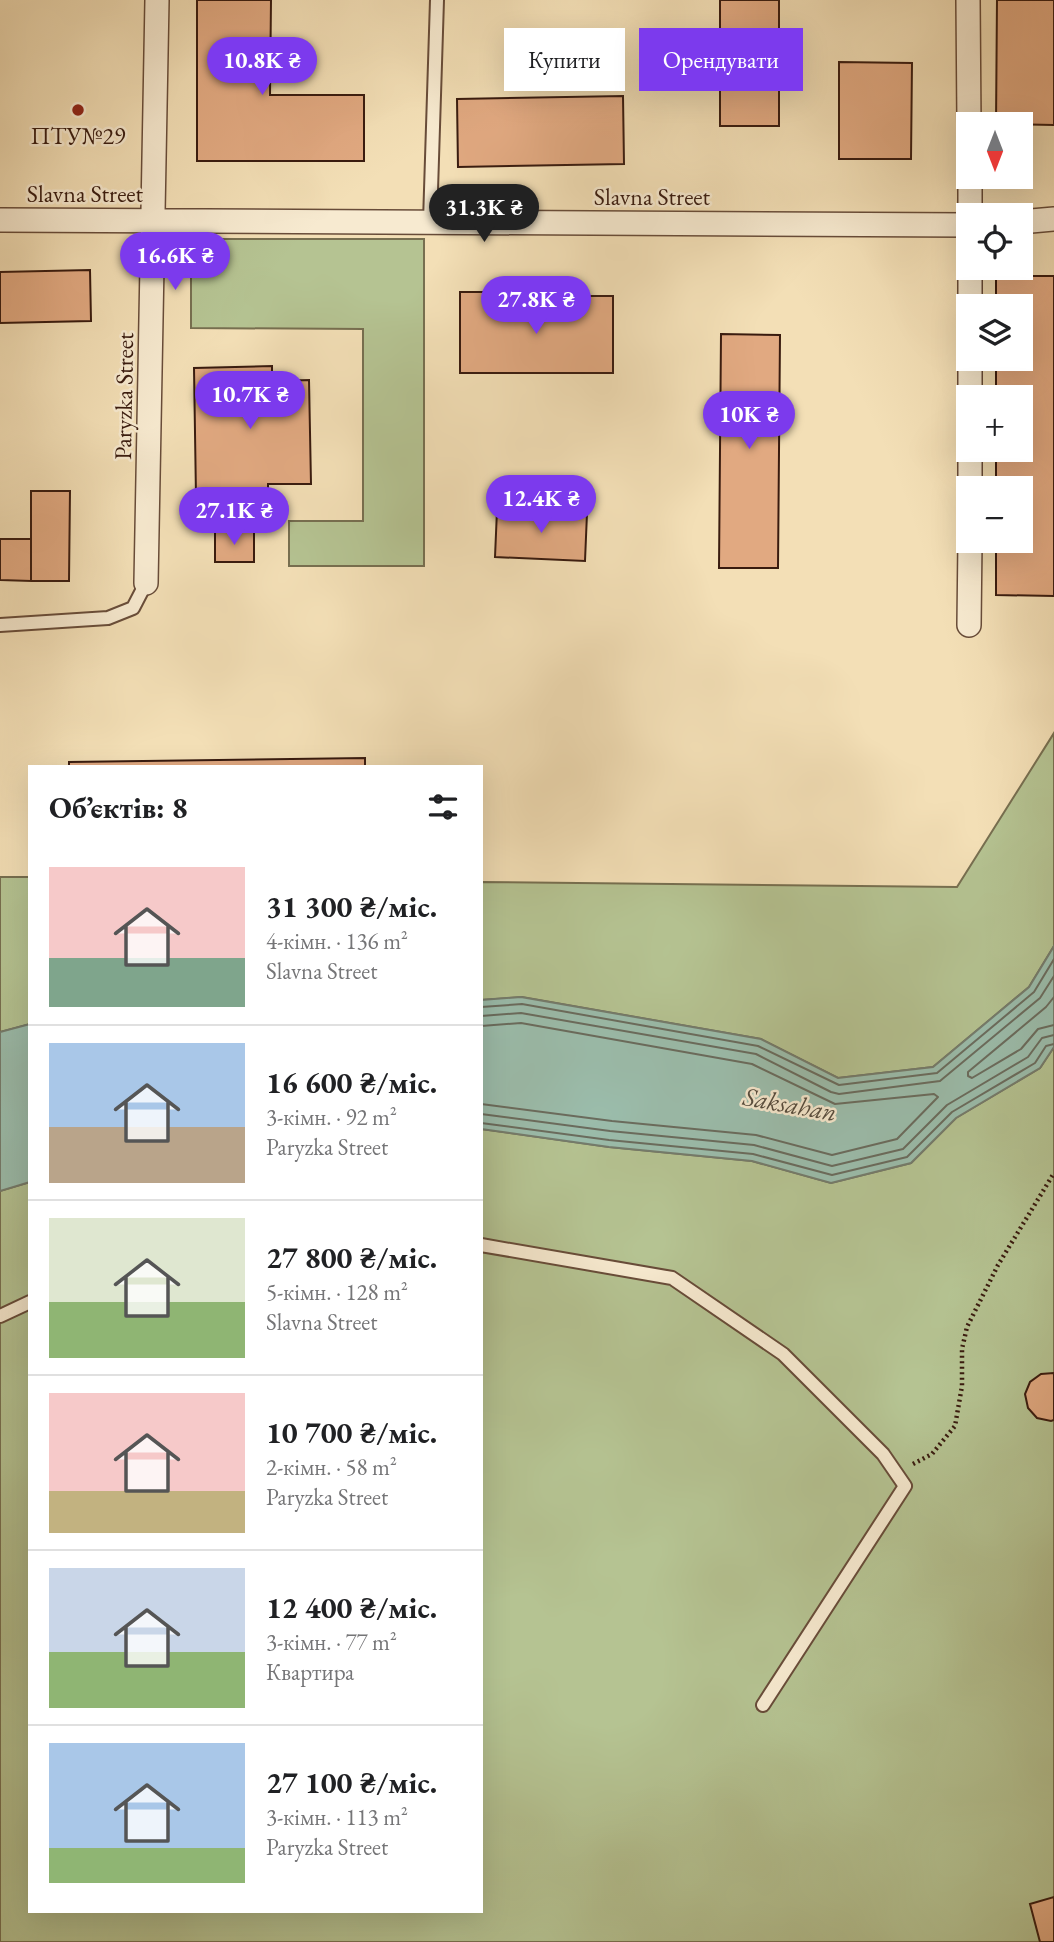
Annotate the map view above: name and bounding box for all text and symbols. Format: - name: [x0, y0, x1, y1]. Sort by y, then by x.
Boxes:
- chip: Купити: [504, 28, 625, 91]
- chip: Орендувати: [639, 28, 803, 91]
- pin: 10.8K ₴: [197, 38, 327, 97]
- text: 10.8K ₴: [223, 45, 301, 75]
- marker: ПТУ№29: [70, 102, 86, 118]
- north arrow: [956, 112, 1032, 189]
- map controls: [956, 112, 1033, 553]
- place label: ПТУ№29: [30, 120, 126, 151]
- street label: Slavna Street: [27, 178, 144, 209]
- street label: Slavna Street: [594, 181, 711, 212]
- pin: 31.3K ₴: [419, 184, 549, 244]
- text: 31.3K ₴: [445, 192, 523, 222]
- button: locate: [956, 203, 1033, 280]
- pin: 16.6K ₴: [110, 232, 240, 292]
- text: 16.6K ₴: [136, 240, 214, 270]
- pin: 27.8K ₴: [471, 276, 601, 336]
- text: 27.8K ₴: [497, 284, 575, 314]
- button: layers: [956, 294, 1033, 371]
- street label: Paryzka Street: [107, 331, 140, 460]
- pin: 10.7K ₴: [185, 372, 315, 431]
- text: 10.7K ₴: [211, 379, 289, 409]
- button: +: [956, 385, 1033, 462]
- pin: 10K ₴: [700, 392, 798, 451]
- text: 10K ₴: [719, 399, 779, 429]
- pin: 12.4K ₴: [476, 476, 606, 535]
- button: −: [956, 476, 1033, 553]
- text: 12.4K ₴: [502, 483, 580, 513]
- pin: 27.1K ₴: [169, 488, 299, 547]
- text: 27.1K ₴: [195, 495, 273, 525]
- text: Об’єктів: 8: [49, 788, 188, 827]
- icon: filters: [424, 788, 462, 826]
- text: 31 300 ₴/міс.: [266, 887, 437, 926]
- icon: home: [105, 895, 189, 979]
- text: 4-кімн. · 136 m²: [266, 926, 408, 956]
- text: Slavna Street: [266, 956, 377, 986]
- text: 16 600 ₴/міс.: [266, 1063, 437, 1102]
- icon: home: [105, 1071, 189, 1155]
- water label: Saksahan: [740, 1079, 839, 1129]
- text: 3-кімн. · 92 m²: [266, 1102, 397, 1132]
- text: Paryzka Street: [266, 1132, 388, 1162]
- text: 27 800 ₴/міс.: [266, 1238, 437, 1277]
- icon: home: [105, 1246, 189, 1330]
- text: 5-кімн. · 128 m²: [266, 1277, 408, 1307]
- text: Slavna Street: [266, 1307, 377, 1337]
- text: 10 700 ₴/міс.: [266, 1413, 437, 1452]
- icon: home: [105, 1421, 189, 1505]
- text: 2-кімн. · 58 m²: [266, 1452, 397, 1482]
- text: Paryzka Street: [266, 1482, 388, 1512]
- text: 12 400 ₴/міс.: [266, 1588, 437, 1627]
- icon: home: [105, 1596, 189, 1680]
- text: 3-кімн. · 77 m²: [266, 1627, 397, 1657]
- text: Квартира: [266, 1657, 354, 1687]
- text: 27 100 ₴/міс.: [266, 1763, 437, 1802]
- icon: home: [105, 1771, 189, 1855]
- text: 3-кімн. · 113 m²: [266, 1802, 408, 1832]
- text: Paryzka Street: [266, 1832, 388, 1862]

